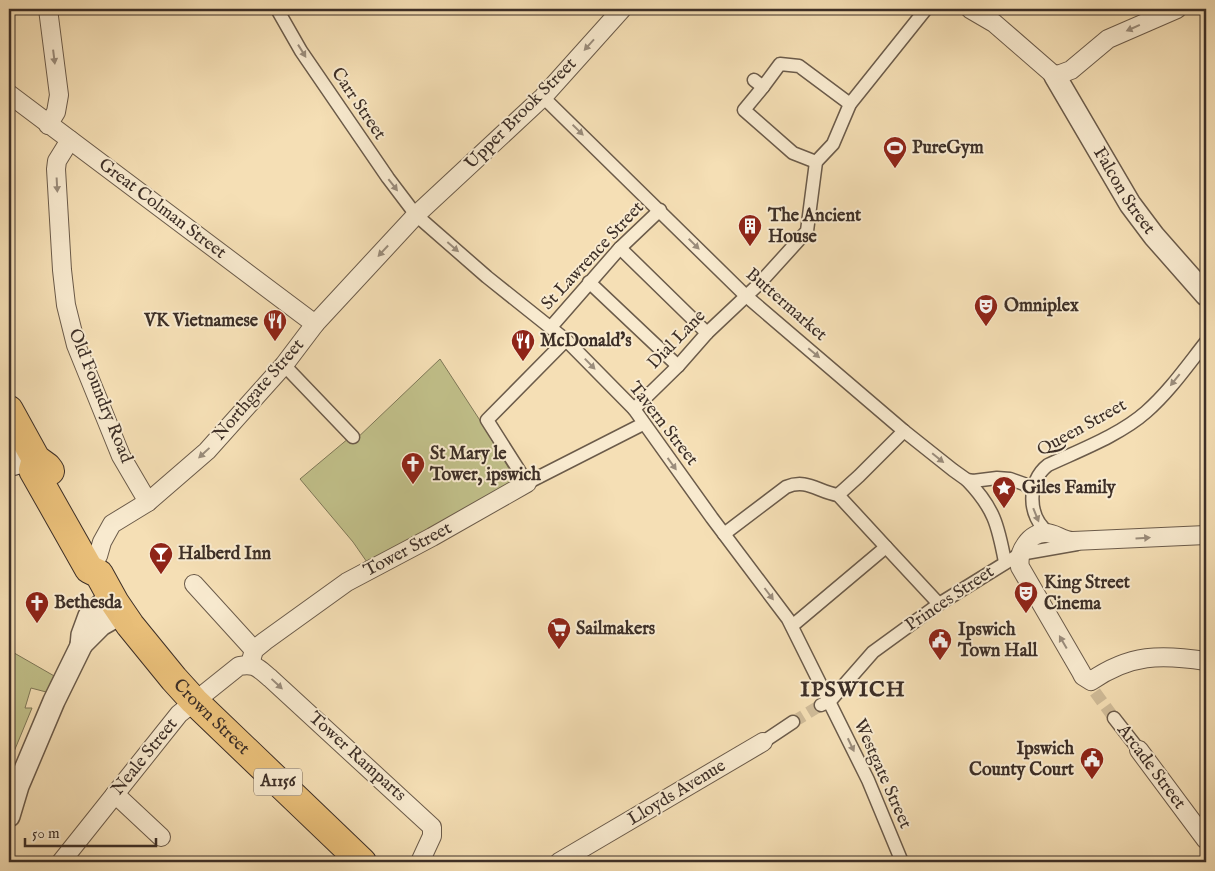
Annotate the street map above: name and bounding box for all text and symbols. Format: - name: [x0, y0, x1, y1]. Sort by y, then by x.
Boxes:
- one-way arrow: [1126, 24, 1140, 32]
- one-way arrow: [584, 38, 595, 51]
- one-way arrow: [297, 44, 306, 57]
- one-way arrow: [50, 49, 58, 65]
- street label: Upper Brook Street: [460, 53, 582, 175]
- street label: Carr Street: [325, 63, 391, 145]
- one-way arrow: [572, 124, 584, 136]
- sports icon: PureGym: [882, 135, 908, 169]
- place label: PureGym: [912, 137, 984, 160]
- street label: Falcon Street: [1088, 143, 1160, 239]
- street label: Great Colman Street: [93, 153, 231, 265]
- one-way arrow: [54, 178, 62, 194]
- one-way arrow: [388, 178, 398, 192]
- street label: St Lawrence Street: [537, 197, 649, 315]
- place label: The Ancient House: [767, 205, 862, 249]
- building icon: The Ancient House: [737, 213, 763, 247]
- one-way arrow: [688, 238, 700, 250]
- one-way arrow: [447, 241, 459, 252]
- one-way arrow: [377, 244, 389, 256]
- street label: Buttermarket: [740, 263, 832, 347]
- theatre icon: Omniplex: [973, 293, 999, 327]
- place label: Omniplex: [1004, 295, 1079, 318]
- street label: Dial Lane: [643, 305, 711, 375]
- restaurant icon: VK Vietnamese: [262, 308, 288, 342]
- place label: VK Vietnamese: [143, 310, 259, 333]
- street label: Old Foundry Road: [63, 325, 138, 467]
- restaurant icon: McDonald's: [510, 328, 536, 362]
- place label: McDonald's: [540, 330, 632, 353]
- street label: Northgate Street: [208, 334, 310, 446]
- one-way arrow: [807, 348, 820, 359]
- one-way arrow: [584, 357, 596, 369]
- one-way arrow: [1170, 373, 1181, 386]
- street label: Tavern Street: [623, 377, 703, 471]
- street label: Queen Street: [1033, 394, 1131, 462]
- place label: St Mary le Tower, ipswich: [429, 443, 541, 487]
- one-way arrow: [199, 447, 211, 459]
- church icon: St Mary le Tower, ipswich: [400, 451, 426, 485]
- one-way arrow: [931, 453, 944, 464]
- one-way arrow: [667, 457, 677, 470]
- place icon: Giles Family: [991, 475, 1017, 509]
- place label: Giles Family: [1022, 477, 1117, 500]
- one-way arrow: [1033, 508, 1041, 523]
- street label: Tower Street: [360, 517, 456, 583]
- one-way arrow: [1135, 533, 1151, 541]
- bar icon: Halberd Inn: [148, 541, 174, 575]
- place label: Halberd Inn: [178, 543, 272, 566]
- street label: Princes Street: [901, 561, 999, 637]
- place label: King Street Cinema: [1044, 572, 1131, 616]
- theatre icon: King Street Cinema: [1013, 580, 1039, 614]
- one-way arrow: [764, 587, 775, 600]
- church icon: Bethesda: [24, 590, 50, 624]
- place label: Bethesda: [54, 592, 123, 615]
- supermarket icon: Sailmakers: [546, 616, 572, 650]
- place label: Sailmakers: [576, 618, 656, 641]
- place label: Ipswich Town Hall: [957, 619, 1039, 663]
- public building icon: Ipswich Town Hall: [927, 627, 953, 661]
- one-way arrow: [1059, 635, 1068, 648]
- street label: Crown Street: [168, 674, 255, 760]
- district label: IPSWICH: [800, 676, 906, 704]
- one-way arrow: [270, 678, 282, 690]
- street label: Tower Ramparts: [303, 707, 411, 807]
- street label: Neale Street: [107, 714, 183, 800]
- street label: Westgate Street: [848, 716, 916, 832]
- street label: Arcade Street: [1111, 719, 1191, 814]
- one-way arrow: [847, 738, 855, 752]
- place label: Ipswich County Court: [969, 738, 1075, 782]
- public building icon: Ipswich County Court: [1079, 746, 1105, 780]
- street label: Lloyds Avenue: [624, 755, 730, 831]
- road number: A1156: [254, 769, 302, 796]
- scale bar: [25, 816, 156, 848]
- text: 50 m: [32, 824, 60, 843]

